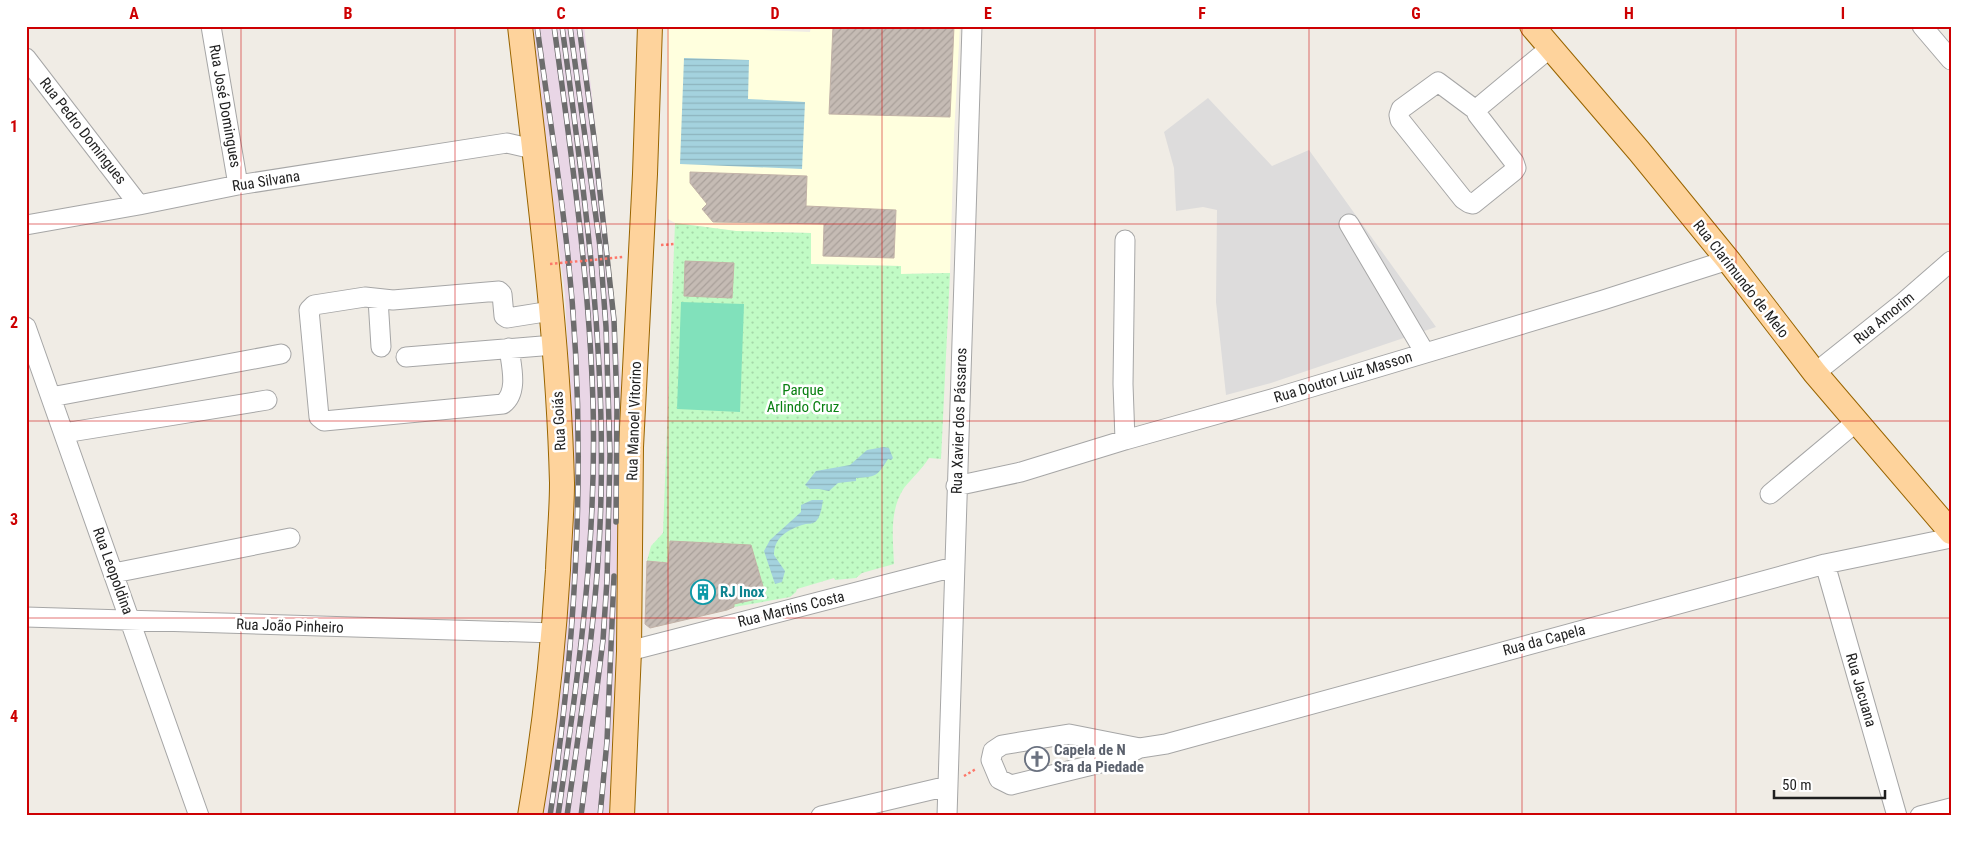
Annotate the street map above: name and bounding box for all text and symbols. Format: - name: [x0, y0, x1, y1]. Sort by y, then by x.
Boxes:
- text: A: [129, 4, 139, 23]
- text: B: [344, 4, 353, 23]
- text: C: [556, 4, 566, 23]
- text: D: [770, 4, 780, 23]
- text: E: [984, 4, 992, 23]
- text: F: [1198, 4, 1206, 23]
- text: G: [1411, 4, 1421, 23]
- text: H: [1624, 4, 1634, 23]
- text: I: [1841, 4, 1845, 23]
- street label: Rua José Domingues: [205, 43, 245, 169]
- street label: Rua Pedro Domingues: [36, 74, 130, 188]
- text: 1: [10, 117, 18, 136]
- street label: Rua Silvana: [231, 167, 301, 195]
- street label: Rua Clarimundo de Melo: [1689, 217, 1793, 341]
- street label: Rua Amorim: [1850, 288, 1918, 348]
- text: 2: [10, 313, 18, 332]
- street label: Rua Xavier dos Pássaros: [947, 347, 971, 494]
- street label: Rua Doutor Luiz Masson: [1272, 347, 1414, 407]
- street label: Rua Manoel Vitorino: [623, 361, 645, 481]
- park label: Parque Arlindo Cruz: [767, 381, 839, 416]
- street label: Rua Goiás: [548, 391, 570, 451]
- text: 3: [10, 510, 18, 529]
- street label: Rua Leopoldina: [89, 525, 137, 617]
- building icon: RJ Inox: [690, 579, 716, 605]
- place label: RJ Inox: [720, 583, 765, 601]
- street label: Rua Martins Costa: [736, 587, 846, 631]
- street label: Rua João Pinheiro: [236, 615, 344, 637]
- street label: Rua da Capela: [1501, 620, 1587, 660]
- street label: Rua Jacuana: [1842, 651, 1880, 729]
- text: 4: [10, 707, 18, 726]
- place label: Capela de N Sra da Piedade: [1054, 741, 1144, 776]
- church icon: Capela de N Sra da Piedade: [1024, 746, 1050, 772]
- scale bar: [1774, 767, 1886, 799]
- text: 50 m: [1782, 776, 1812, 794]

